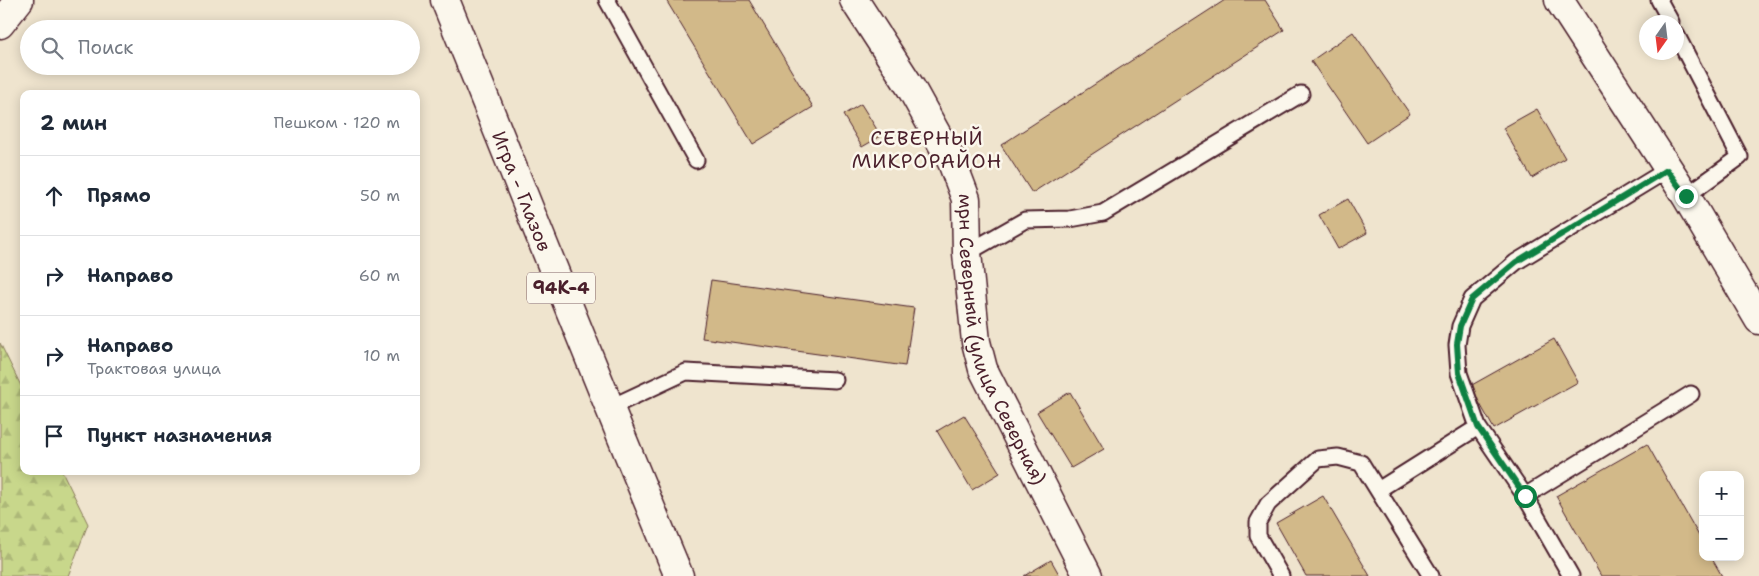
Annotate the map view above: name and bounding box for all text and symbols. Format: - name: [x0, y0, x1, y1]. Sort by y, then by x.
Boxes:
- north arrow: [1639, 15, 1684, 60]
- search box: [20, 20, 420, 75]
- icon: search: [38, 34, 66, 62]
- text: Поиск: [78, 35, 133, 60]
- text: 2 мин: [40, 109, 107, 137]
- text: Пешком · 120 m: [274, 112, 400, 133]
- district label: СЕВЕРНЫЙ МИКРОРАЙОН: [852, 125, 1002, 174]
- street label: Игра - Глазов: [487, 127, 557, 255]
- icon: ahead: [40, 182, 68, 210]
- text: Прямо: [87, 183, 151, 208]
- text: 50 m: [360, 185, 400, 206]
- route end: [1675, 185, 1698, 208]
- street label: мрн Северный (улица Северная): [953, 193, 1052, 489]
- icon: right: [40, 262, 68, 290]
- text: Направо: [87, 263, 173, 288]
- text: 60 m: [359, 265, 400, 286]
- road number: 94К-4: [527, 272, 595, 304]
- text: Направо: [87, 333, 173, 358]
- icon: right: [40, 342, 68, 370]
- text: 10 m: [363, 345, 400, 366]
- text: Трактовая улица: [87, 358, 221, 379]
- icon: arrive: [40, 422, 68, 450]
- text: Пункт назначения: [87, 423, 272, 448]
- map controls: [1699, 471, 1744, 561]
- button: +: [1699, 471, 1744, 516]
- route start: [1514, 485, 1537, 508]
- button: −: [1699, 516, 1744, 561]

